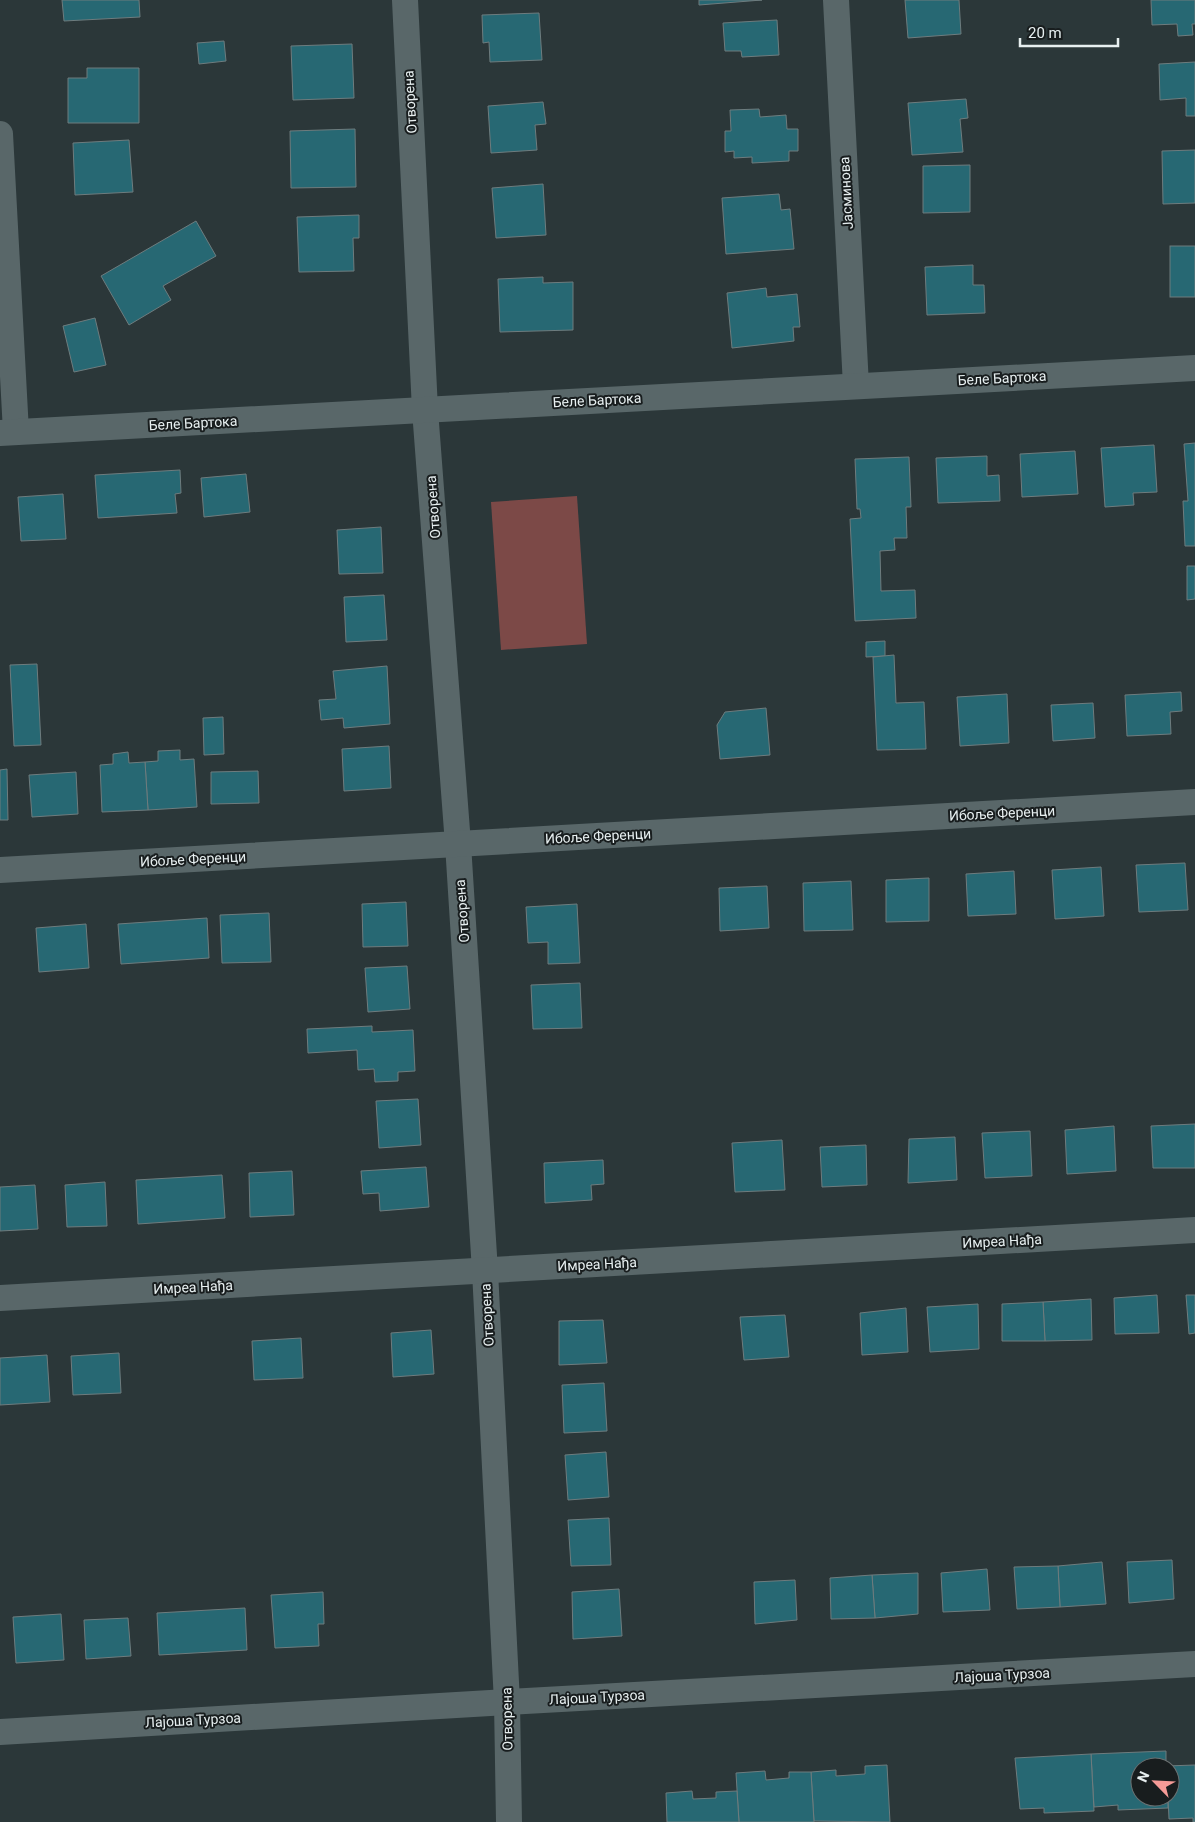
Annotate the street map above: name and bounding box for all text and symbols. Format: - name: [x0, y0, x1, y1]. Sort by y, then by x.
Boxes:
- scale bar: [1020, 15, 1118, 47]
- text: 20 m: [1028, 24, 1062, 42]
- street label: Отворена: [400, 70, 420, 134]
- street label: Јасминова: [836, 156, 856, 230]
- street label: Беле Бартока: [957, 368, 1047, 388]
- street label: Беле Бартока: [552, 390, 642, 410]
- street label: Беле Бартока: [148, 413, 238, 433]
- street label: Отворена: [423, 475, 443, 539]
- street label: Ибоље Ференци: [948, 802, 1056, 824]
- street label: Ибоље Ференци: [544, 825, 652, 847]
- street label: Ибоље Ференци: [139, 848, 247, 870]
- street label: Отворена: [452, 879, 472, 943]
- street label: Имреа Нађа: [962, 1231, 1042, 1251]
- street label: Имреа Нађа: [557, 1254, 637, 1274]
- street label: Имреа Нађа: [153, 1277, 233, 1297]
- street label: Отворена: [477, 1283, 497, 1347]
- street label: Лајоша Турзоа: [954, 1664, 1050, 1686]
- street label: Лајоша Турзоа: [549, 1686, 645, 1708]
- street label: Отворена: [498, 1687, 516, 1751]
- street label: Лајоша Турзоа: [145, 1709, 241, 1731]
- north arrow: [1130, 1757, 1180, 1807]
- text: N: [1134, 1769, 1152, 1784]

